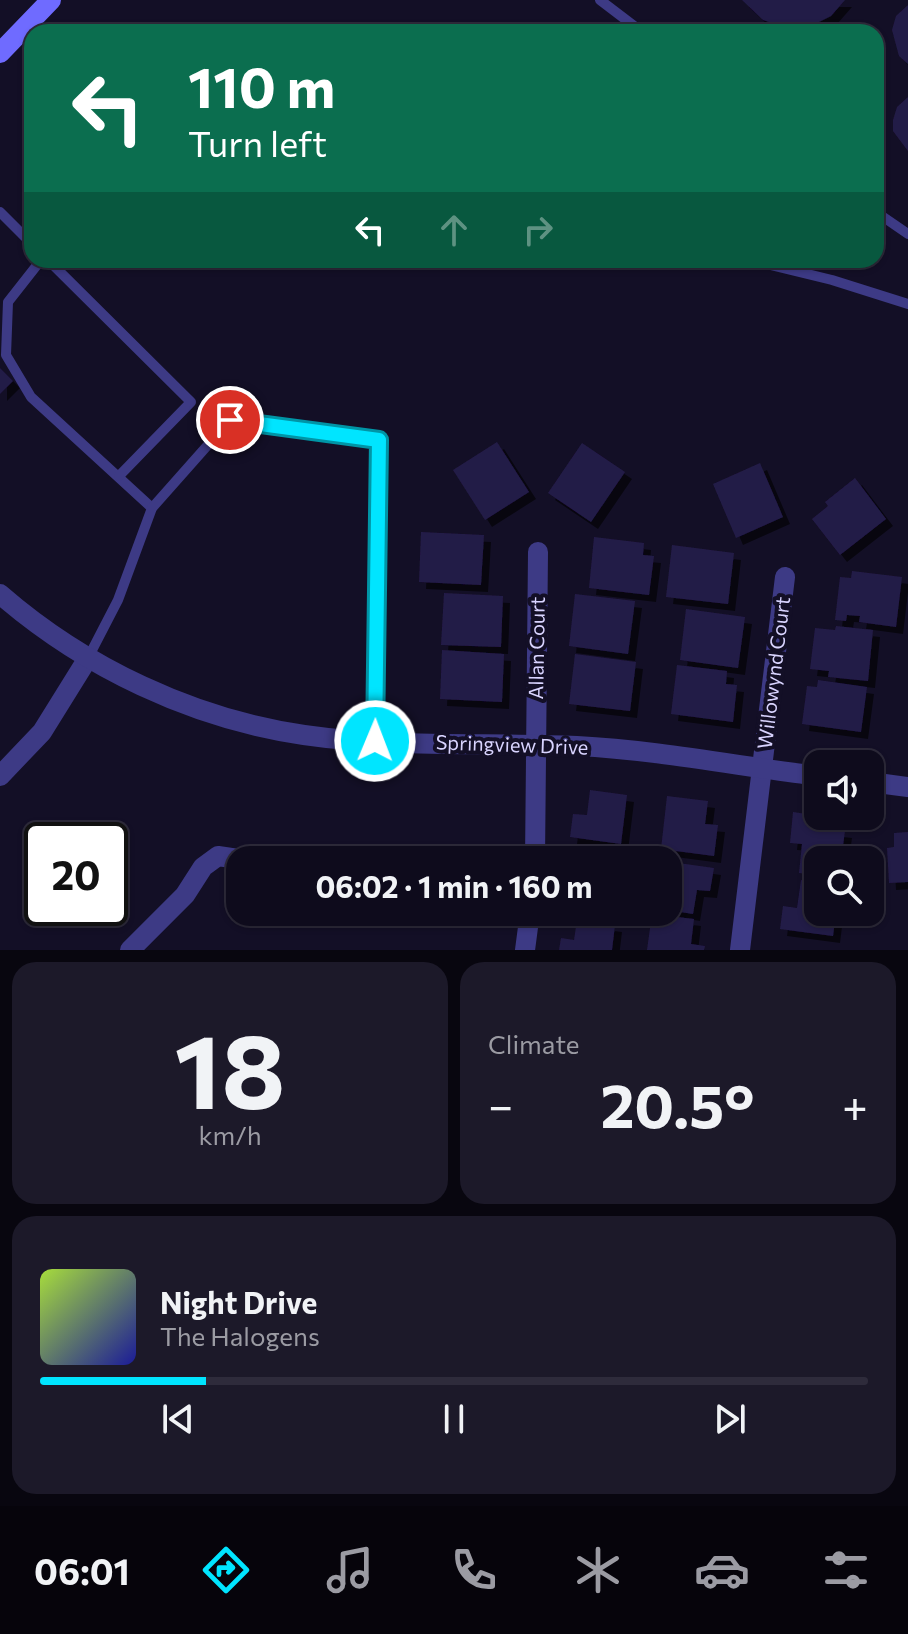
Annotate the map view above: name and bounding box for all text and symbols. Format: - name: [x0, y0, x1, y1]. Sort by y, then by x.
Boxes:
- text: 110 m: [188, 51, 335, 120]
- icon: left: [56, 56, 160, 160]
- text: Turn left: [188, 120, 327, 164]
- icon: left: [348, 208, 392, 252]
- icon: ahead: [432, 208, 476, 252]
- icon: right: [516, 208, 560, 252]
- pin: [196, 386, 264, 454]
- icon: arrive: [208, 398, 252, 442]
- street label: Willowynd Court: [752, 595, 794, 751]
- street label: Allan Court: [523, 596, 549, 700]
- position arrow: [333, 699, 417, 783]
- street label: Springview Drive: [435, 729, 589, 759]
- map controls: [804, 750, 884, 926]
- button: sound: [804, 750, 884, 830]
- speed limit sign: 20: [24, 822, 128, 926]
- button: search: [804, 846, 884, 926]
- text: 06:02 · 1 min · 160 m: [315, 867, 593, 904]
- text: 18: [174, 1003, 286, 1130]
- text: Climate: [488, 1028, 580, 1059]
- text: 20.5°: [601, 1067, 755, 1140]
- text: −: [488, 1077, 513, 1131]
- text: +: [842, 1077, 868, 1131]
- text: km/h: [198, 1119, 262, 1150]
- text: Night Drive: [160, 1283, 317, 1320]
- text: The Halogens: [160, 1320, 320, 1351]
- icon: previous: [156, 1397, 200, 1441]
- icon: pause: [432, 1397, 476, 1441]
- icon: next: [708, 1397, 752, 1441]
- icon: directions: [198, 1542, 254, 1598]
- icon: music: [322, 1542, 378, 1598]
- icon: phone: [446, 1542, 502, 1598]
- icon: climate: [570, 1542, 626, 1598]
- icon: car: [694, 1542, 750, 1598]
- icon: filters: [818, 1542, 874, 1598]
- text: 06:01: [34, 1548, 130, 1592]

